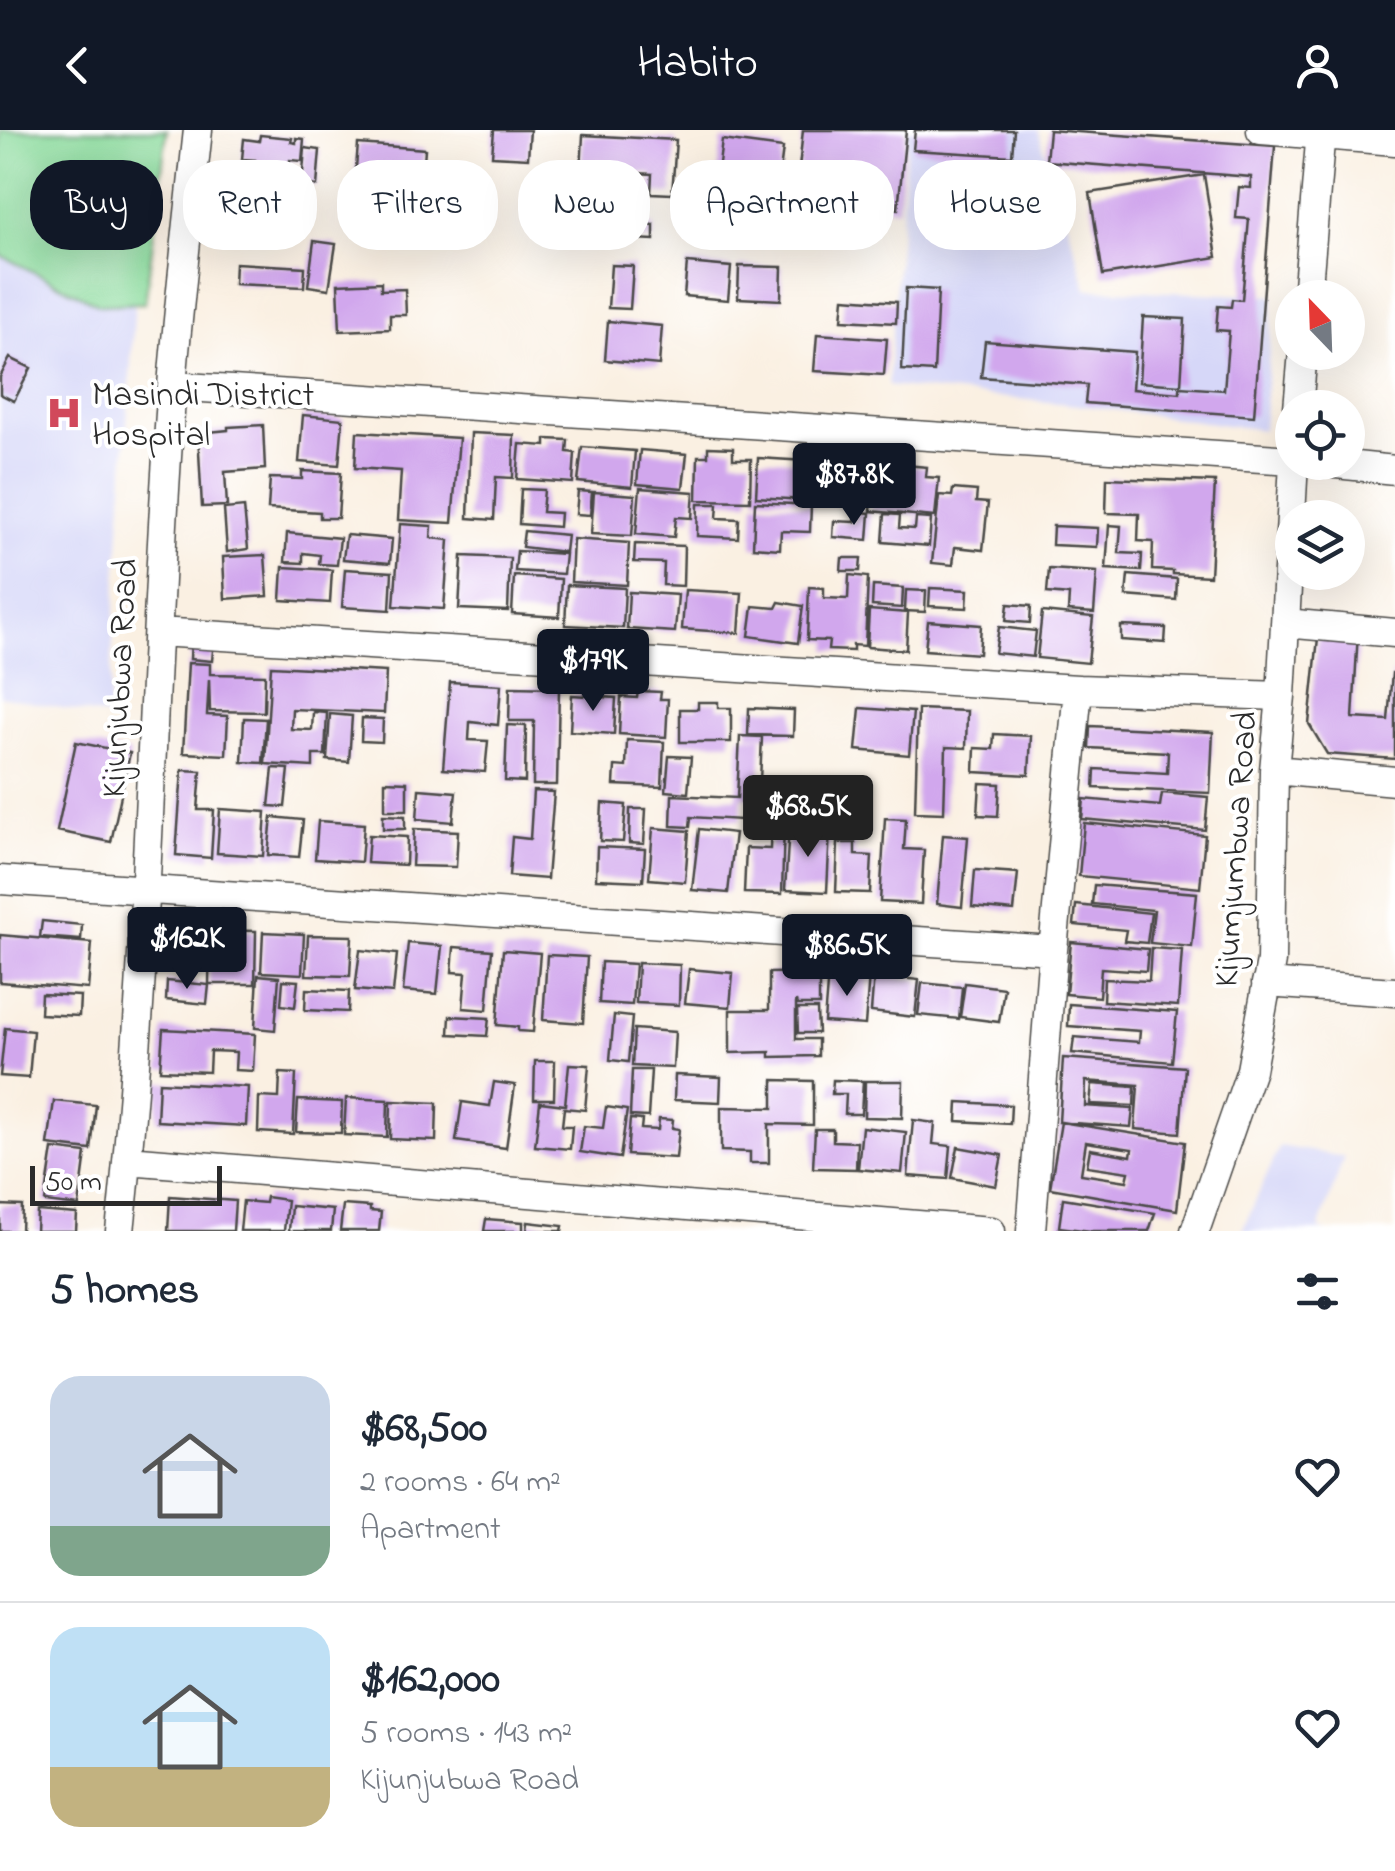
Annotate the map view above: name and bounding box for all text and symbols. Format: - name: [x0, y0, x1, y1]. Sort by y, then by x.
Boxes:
- text: Habito: [637, 32, 758, 98]
- icon: back: [50, 38, 105, 93]
- icon: person: [1290, 38, 1345, 93]
- chip: Buy: [30, 160, 163, 250]
- chip: Rent: [183, 160, 317, 250]
- chip: Filters: [337, 160, 498, 250]
- chip: New: [518, 160, 650, 250]
- chip: Apartment: [670, 160, 894, 250]
- chip: House: [914, 160, 1076, 250]
- north arrow: [1275, 280, 1365, 370]
- map controls: [1275, 280, 1365, 590]
- place label: Masindi District Hospital: [92, 371, 314, 462]
- button: locate: [1275, 390, 1365, 480]
- hospital icon: Masindi District Hospital: [45, 394, 83, 432]
- pin: $87.8K: [773, 443, 935, 528]
- text: $87.8K: [815, 452, 893, 499]
- button: layers: [1275, 500, 1365, 590]
- street label: Kijunjubwa Road: [90, 557, 153, 799]
- pin: $179K: [523, 629, 663, 714]
- text: $179K: [559, 638, 627, 685]
- street label: Kijumjumbwa Road: [1202, 709, 1273, 989]
- pin: $68.5K: [727, 775, 889, 860]
- text: $68.5K: [765, 784, 851, 831]
- pin: $162K: [117, 907, 257, 992]
- pin: $86.5K: [766, 914, 928, 999]
- text: $162K: [149, 916, 225, 963]
- text: $86.5K: [804, 923, 890, 970]
- scale bar: [30, 1161, 222, 1206]
- text: 50 m: [45, 1163, 102, 1204]
- text: 5 homes: [50, 1261, 199, 1322]
- icon: filters: [1290, 1264, 1345, 1319]
- text: $68,500: [360, 1399, 487, 1460]
- icon: home: [130, 1416, 250, 1536]
- icon: heart: [1290, 1449, 1345, 1504]
- text: 2 rooms · 64 m²: [360, 1460, 561, 1507]
- text: Apartment: [360, 1507, 501, 1554]
- text: $162,000: [360, 1650, 500, 1711]
- icon: home: [130, 1667, 250, 1787]
- icon: heart: [1290, 1700, 1345, 1755]
- text: 5 rooms · 143 m²: [360, 1711, 572, 1758]
- text: Kijunjubwa Road: [360, 1758, 579, 1805]

